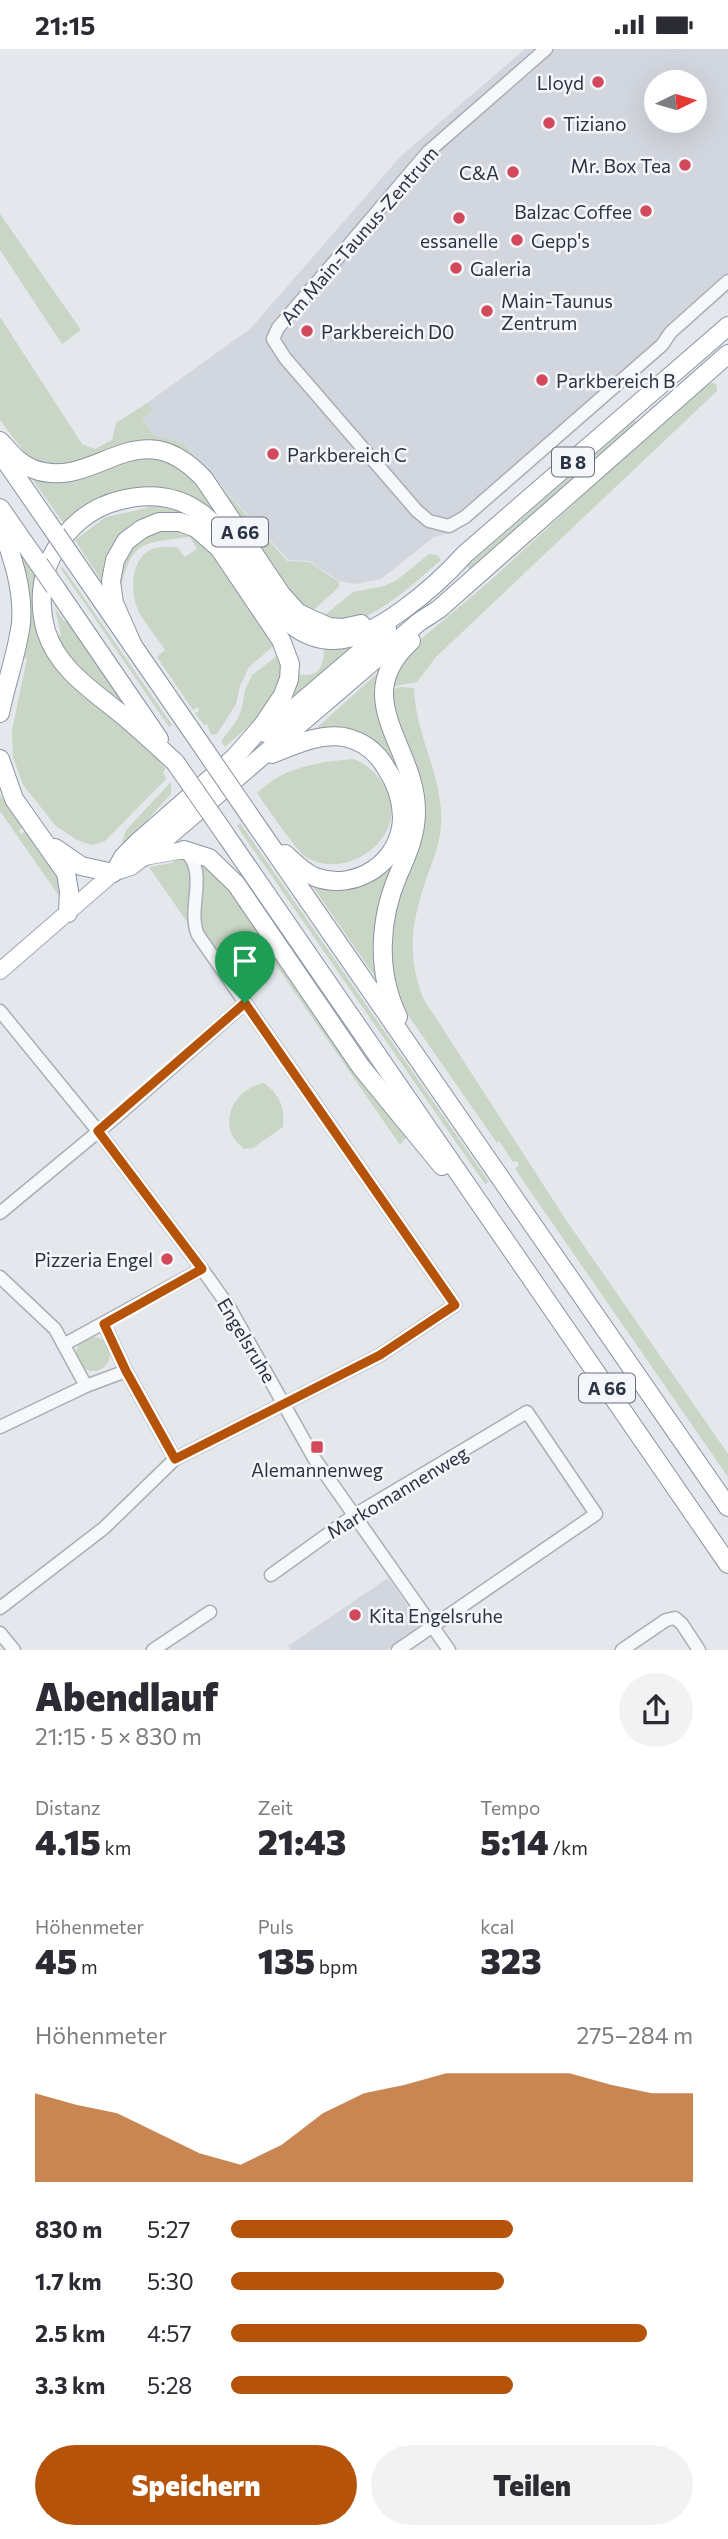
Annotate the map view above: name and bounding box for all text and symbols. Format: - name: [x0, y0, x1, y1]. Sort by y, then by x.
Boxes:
- text: 21:15: [35, 9, 95, 40]
- north arrow: [644, 70, 707, 133]
- map controls: [644, 70, 707, 133]
- place label: Lloyd: [537, 71, 584, 94]
- marker: Lloyd: [590, 74, 606, 90]
- place label: Tiziano: [563, 112, 627, 135]
- marker: Tiziano: [541, 115, 557, 131]
- street label: Am Main-Taunus-Zentrum: [275, 141, 443, 329]
- place label: Mr. Box Tea: [570, 154, 671, 177]
- marker: Mr. Box Tea: [677, 157, 693, 173]
- place label: C&A: [459, 161, 499, 184]
- marker: C&A: [505, 164, 521, 180]
- place label: Balzac Coffee: [514, 200, 632, 223]
- marker: Balzac Coffee: [638, 203, 654, 219]
- marker: essanelle: [451, 210, 467, 226]
- place label: essanelle: [420, 229, 498, 252]
- place label: Gepp's: [531, 229, 590, 252]
- marker: Gepp's: [509, 232, 525, 248]
- place label: Galeria: [470, 257, 531, 280]
- marker: Galeria: [448, 260, 464, 276]
- place label: Main-Taunus Zentrum: [501, 289, 613, 334]
- marker: Main-Taunus Zentrum: [479, 303, 495, 319]
- place label: Parkbereich D0: [321, 320, 455, 343]
- marker: Parkbereich D0: [299, 323, 315, 339]
- place label: Parkbereich B: [556, 369, 675, 392]
- marker: Parkbereich B: [534, 372, 550, 388]
- place label: Parkbereich C: [287, 443, 407, 466]
- marker: Parkbereich C: [265, 446, 281, 462]
- road number: B 8: [552, 447, 594, 477]
- road number: A 66: [212, 517, 268, 547]
- pin: [215, 931, 275, 1003]
- icon: arrive: [226, 942, 264, 980]
- place label: Pizzeria Engel: [34, 1248, 153, 1271]
- marker: Pizzeria Engel: [159, 1251, 175, 1267]
- street label: Engelsruhe: [213, 1293, 281, 1387]
- road number: A 66: [579, 1373, 635, 1403]
- marker: Alemannenweg: [309, 1439, 325, 1455]
- street label: Markomannenweg: [322, 1441, 472, 1543]
- place label: Alemannenweg: [251, 1458, 383, 1481]
- place label: Kita Engelsruhe: [369, 1604, 503, 1627]
- marker: Kita Engelsruhe: [347, 1607, 363, 1623]
- text: Abendlauf: [35, 1672, 218, 1719]
- button: share: [619, 1673, 693, 1747]
- text: 21:15 · 5 × 830 m: [35, 1722, 202, 1750]
- text: Distanz: [35, 1796, 101, 1819]
- text: Zeit: [258, 1796, 293, 1819]
- text: Tempo: [480, 1796, 540, 1819]
- text: 4.15: [35, 1819, 101, 1862]
- text: 21:43: [258, 1819, 346, 1862]
- text: 5:14: [480, 1819, 549, 1862]
- text: km: [101, 1836, 131, 1859]
- text: /km: [549, 1836, 588, 1859]
- text: Höhenmeter: [35, 1915, 144, 1938]
- text: Puls: [258, 1915, 294, 1938]
- text: kcal: [480, 1915, 514, 1938]
- text: 45: [35, 1938, 77, 1981]
- text: 135: [258, 1938, 315, 1981]
- text: 323: [480, 1938, 542, 1981]
- text: m: [77, 1955, 98, 1978]
- text: bpm: [315, 1955, 358, 1978]
- text: Höhenmeter: [35, 2021, 167, 2049]
- text: 275–284 m: [577, 2021, 693, 2049]
- text: 830 m: [35, 2215, 102, 2243]
- text: 5:27: [147, 2215, 190, 2243]
- text: 1.7 km: [35, 2267, 102, 2295]
- text: 5:30: [147, 2267, 194, 2295]
- text: 2.5 km: [35, 2319, 105, 2347]
- text: 4:57: [147, 2319, 192, 2347]
- text: 3.3 km: [35, 2371, 105, 2399]
- text: 5:28: [147, 2371, 192, 2399]
- button: Speichern: [35, 2445, 357, 2525]
- button: Teilen: [371, 2445, 693, 2525]

